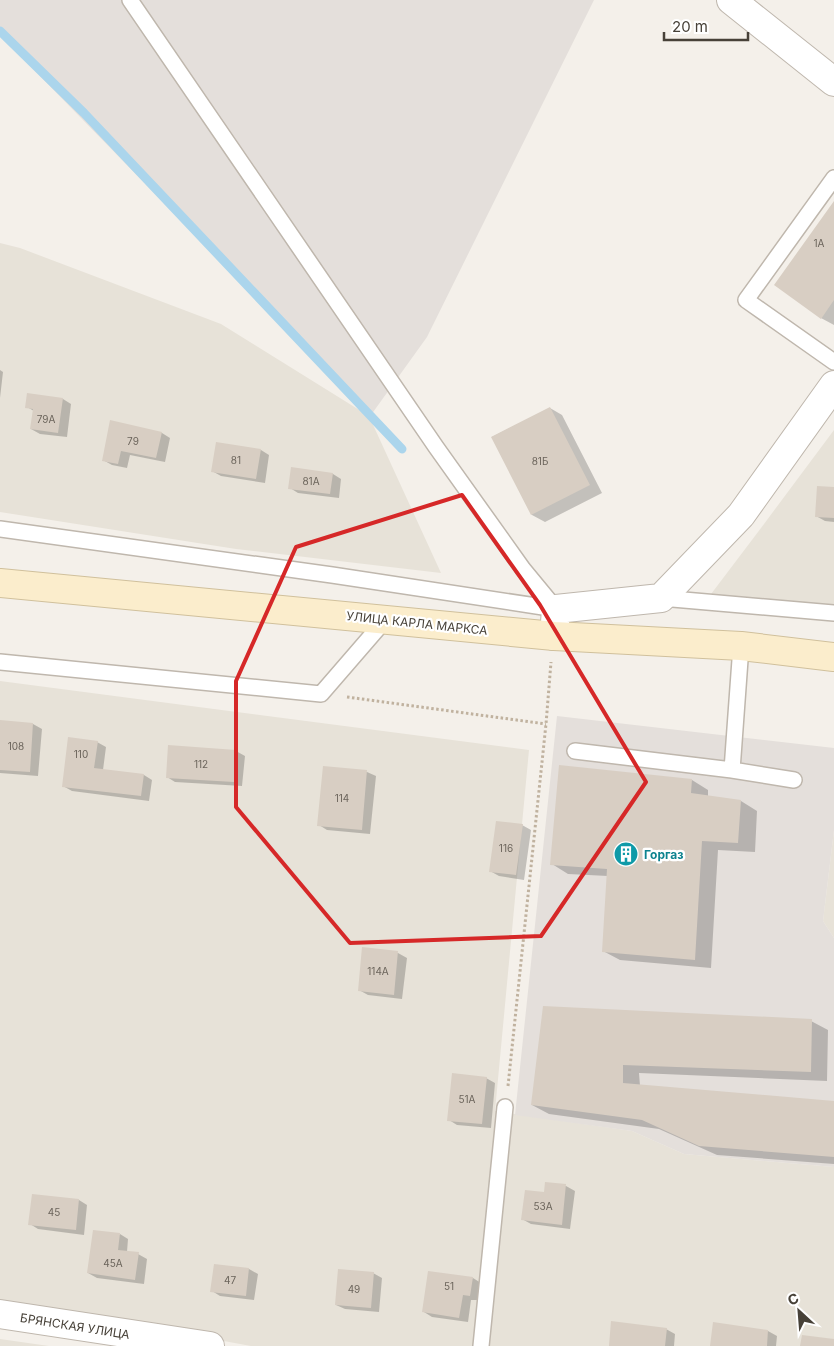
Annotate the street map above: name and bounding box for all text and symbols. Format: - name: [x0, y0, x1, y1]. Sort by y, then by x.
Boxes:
- scale bar: [664, 10, 748, 42]
- text: 20 m: [672, 17, 708, 36]
- house number: 1А: [814, 237, 825, 249]
- house number: 79А: [37, 413, 55, 425]
- house number: 79: [127, 435, 139, 447]
- house number: 81: [231, 454, 241, 466]
- house number: 81Б: [532, 455, 548, 467]
- house number: 81А: [302, 475, 320, 487]
- street label: УЛИЦА КАРЛА МАРКСА: [346, 608, 488, 638]
- house number: 108: [8, 740, 24, 752]
- house number: 110: [74, 748, 88, 760]
- house number: 112: [194, 758, 208, 770]
- house number: 114: [335, 792, 349, 804]
- building icon: Горгаз: [613, 841, 639, 867]
- house number: 116: [499, 842, 513, 854]
- place label: Горгаз: [644, 847, 683, 862]
- house number: 114А: [367, 965, 389, 977]
- house number: 51А: [458, 1093, 476, 1105]
- house number: 53А: [533, 1200, 553, 1212]
- house number: 45: [48, 1206, 60, 1218]
- house number: 45А: [103, 1257, 123, 1269]
- house number: 47: [224, 1274, 236, 1286]
- house number: 51: [444, 1280, 454, 1292]
- house number: 49: [348, 1283, 360, 1295]
- north arrow: [774, 1286, 824, 1336]
- text: С: [785, 1289, 801, 1309]
- street label: БРЯНСКАЯ УЛИЦА: [19, 1310, 131, 1342]

